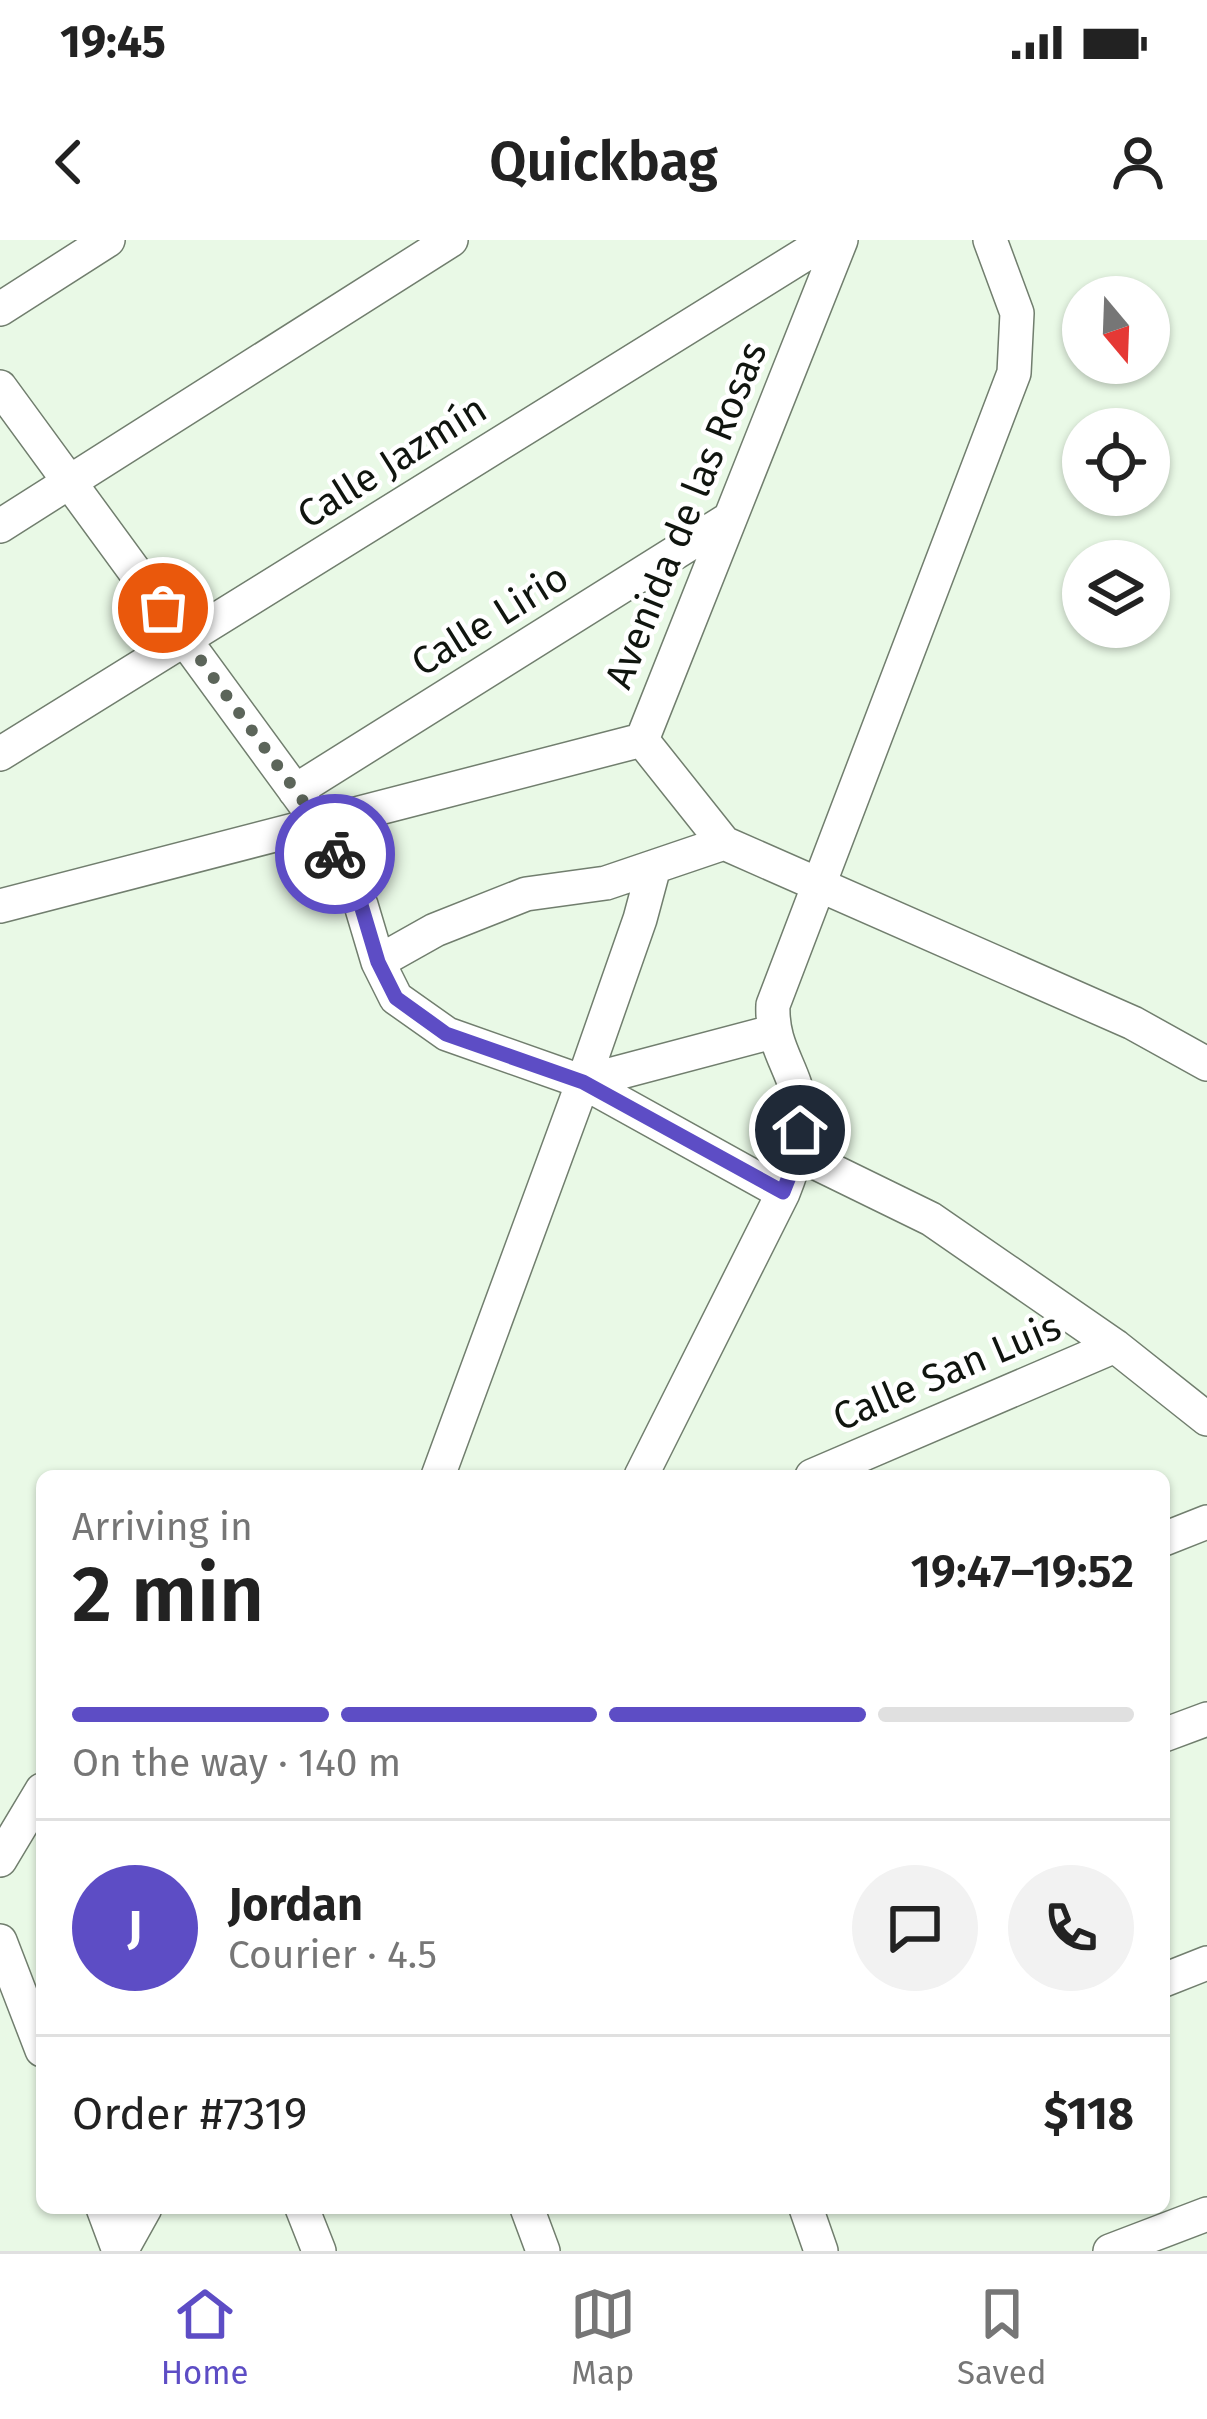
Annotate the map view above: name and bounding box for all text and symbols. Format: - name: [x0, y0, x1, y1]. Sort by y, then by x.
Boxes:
- text: 19:45: [60, 15, 166, 69]
- icon: back: [36, 129, 102, 195]
- icon: person: [1105, 129, 1171, 195]
- text: Quickbag: [489, 130, 718, 194]
- north arrow: [1062, 276, 1170, 384]
- map controls: [1062, 276, 1170, 648]
- street label: Avenida de las Rosas: [595, 335, 777, 695]
- street label: Calle Jazmín: [289, 386, 495, 538]
- button: locate: [1062, 408, 1170, 516]
- button: layers: [1062, 540, 1170, 648]
- street label: Calle Lirio: [403, 554, 577, 686]
- pin: [112, 557, 214, 659]
- icon: bag: [130, 575, 196, 641]
- courier: [275, 794, 395, 914]
- icon: bike: [302, 821, 368, 887]
- pin: [749, 1079, 851, 1181]
- icon: home: [767, 1097, 833, 1163]
- street label: Calle San Luis: [826, 1303, 1068, 1441]
- text: Arriving in: [72, 1504, 253, 1550]
- text: 19:47–19:52: [911, 1545, 1134, 1599]
- text: 2 min: [72, 1548, 264, 1642]
- text: On the way · 140 m: [72, 1740, 401, 1786]
- button: chat: [852, 1865, 978, 1991]
- button: phone: [1008, 1865, 1134, 1991]
- text: Jordan: [228, 1878, 363, 1932]
- text: J: [128, 1901, 142, 1955]
- text: Courier · 4.5: [228, 1932, 437, 1978]
- text: Order #7319: [72, 2087, 307, 2141]
- text: $118: [1044, 2087, 1134, 2141]
- tab: Home: [161, 2281, 249, 2393]
- tab: Map: [570, 2281, 636, 2393]
- tab: Saved: [957, 2281, 1046, 2393]

